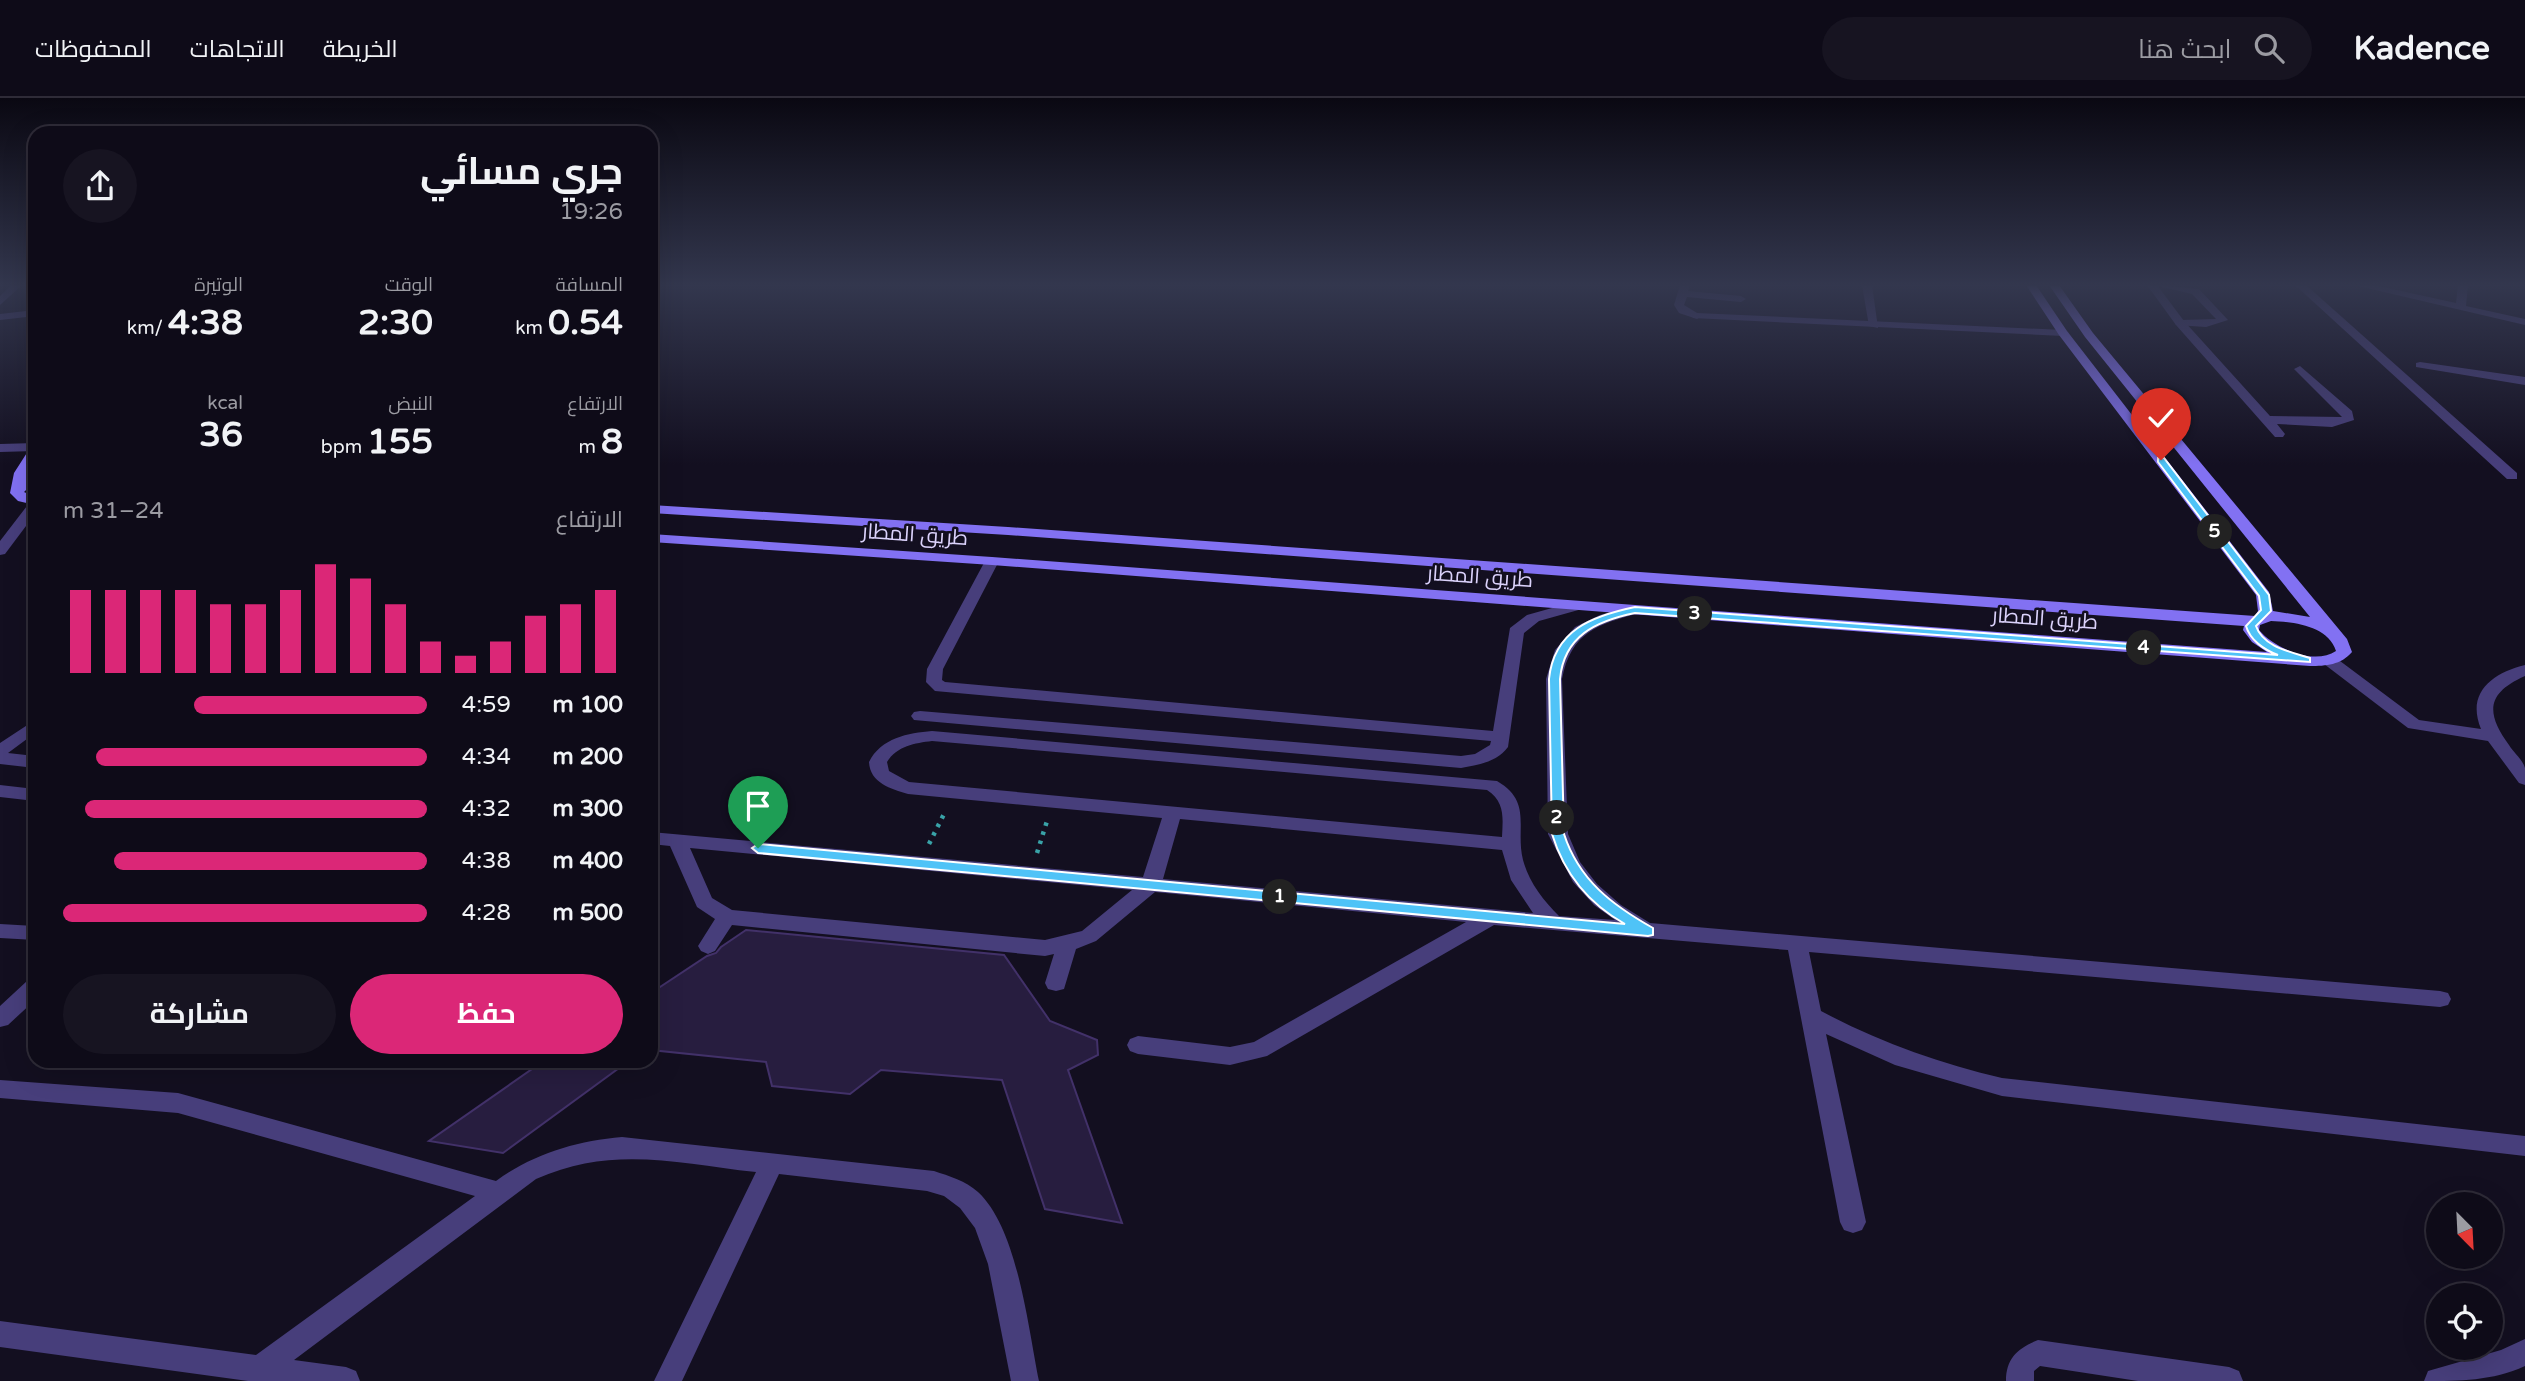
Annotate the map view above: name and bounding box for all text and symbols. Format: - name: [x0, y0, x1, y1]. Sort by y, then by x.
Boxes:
- search box: [1822, 17, 2312, 80]
- icon: search: [2250, 29, 2288, 67]
- text: Kadence: [2354, 29, 2490, 68]
- text: ابحث هنا: [2138, 34, 2232, 65]
- text: المحفوظات: [35, 35, 152, 64]
- text: الاتجاهات: [190, 35, 285, 64]
- text: الخريطة: [323, 35, 398, 64]
- button: share: [63, 149, 137, 223]
- text: جري مسائي: [420, 149, 623, 195]
- text: 19:26: [559, 198, 623, 226]
- text: الوتيرة: [194, 274, 243, 296]
- text: الوقت: [385, 274, 433, 296]
- text: المسافة: [555, 274, 623, 296]
- text: 4:38: [168, 302, 243, 344]
- text: 2:30: [358, 302, 433, 344]
- text: 0.54: [548, 302, 623, 344]
- text: /km: [127, 317, 168, 339]
- text: km: [515, 317, 548, 339]
- pin: [2131, 388, 2191, 460]
- text: kcal: [207, 392, 243, 414]
- text: النبض: [388, 393, 433, 415]
- text: الارتفاع: [567, 393, 623, 415]
- icon: check: [2142, 399, 2180, 437]
- text: 36: [199, 414, 243, 456]
- text: 155: [367, 421, 433, 463]
- text: 8: [601, 421, 623, 463]
- text: bpm: [321, 436, 367, 458]
- text: m: [579, 436, 601, 458]
- text: 24–31 m: [63, 497, 164, 525]
- text: الارتفاع: [556, 506, 623, 534]
- pin: 5: [2198, 514, 2232, 550]
- street label: طريق المطار: [860, 519, 969, 551]
- text: 5: [2209, 520, 2220, 542]
- street label: طريق المطار: [1425, 561, 1534, 593]
- pin: 3: [1678, 596, 1712, 632]
- text: 3: [1689, 602, 1700, 624]
- street label: طريق المطار: [1990, 603, 2099, 635]
- pin: 4: [2126, 630, 2162, 666]
- text: 4: [2138, 636, 2149, 658]
- text: 4:59: [462, 691, 511, 719]
- text: 100 m: [553, 691, 623, 719]
- text: 4:34: [462, 743, 511, 771]
- text: 200 m: [553, 743, 623, 771]
- pin: [728, 776, 788, 848]
- icon: arrive: [739, 787, 777, 825]
- text: 4:32: [462, 795, 511, 823]
- text: 300 m: [553, 795, 623, 823]
- pin: 2: [1540, 800, 1574, 836]
- text: 2: [1551, 806, 1562, 828]
- text: 4:38: [462, 847, 511, 875]
- text: 400 m: [553, 847, 623, 875]
- pin: 1: [1262, 880, 1298, 914]
- text: 1: [1274, 885, 1285, 907]
- text: 4:28: [462, 899, 511, 927]
- text: 500 m: [553, 899, 623, 927]
- button: مشاركة: [63, 974, 336, 1054]
- button: حفظ: [350, 974, 623, 1054]
- north arrow: [2426, 1192, 2502, 1269]
- map controls: [2426, 1192, 2503, 1360]
- button: locate: [2426, 1283, 2503, 1360]

